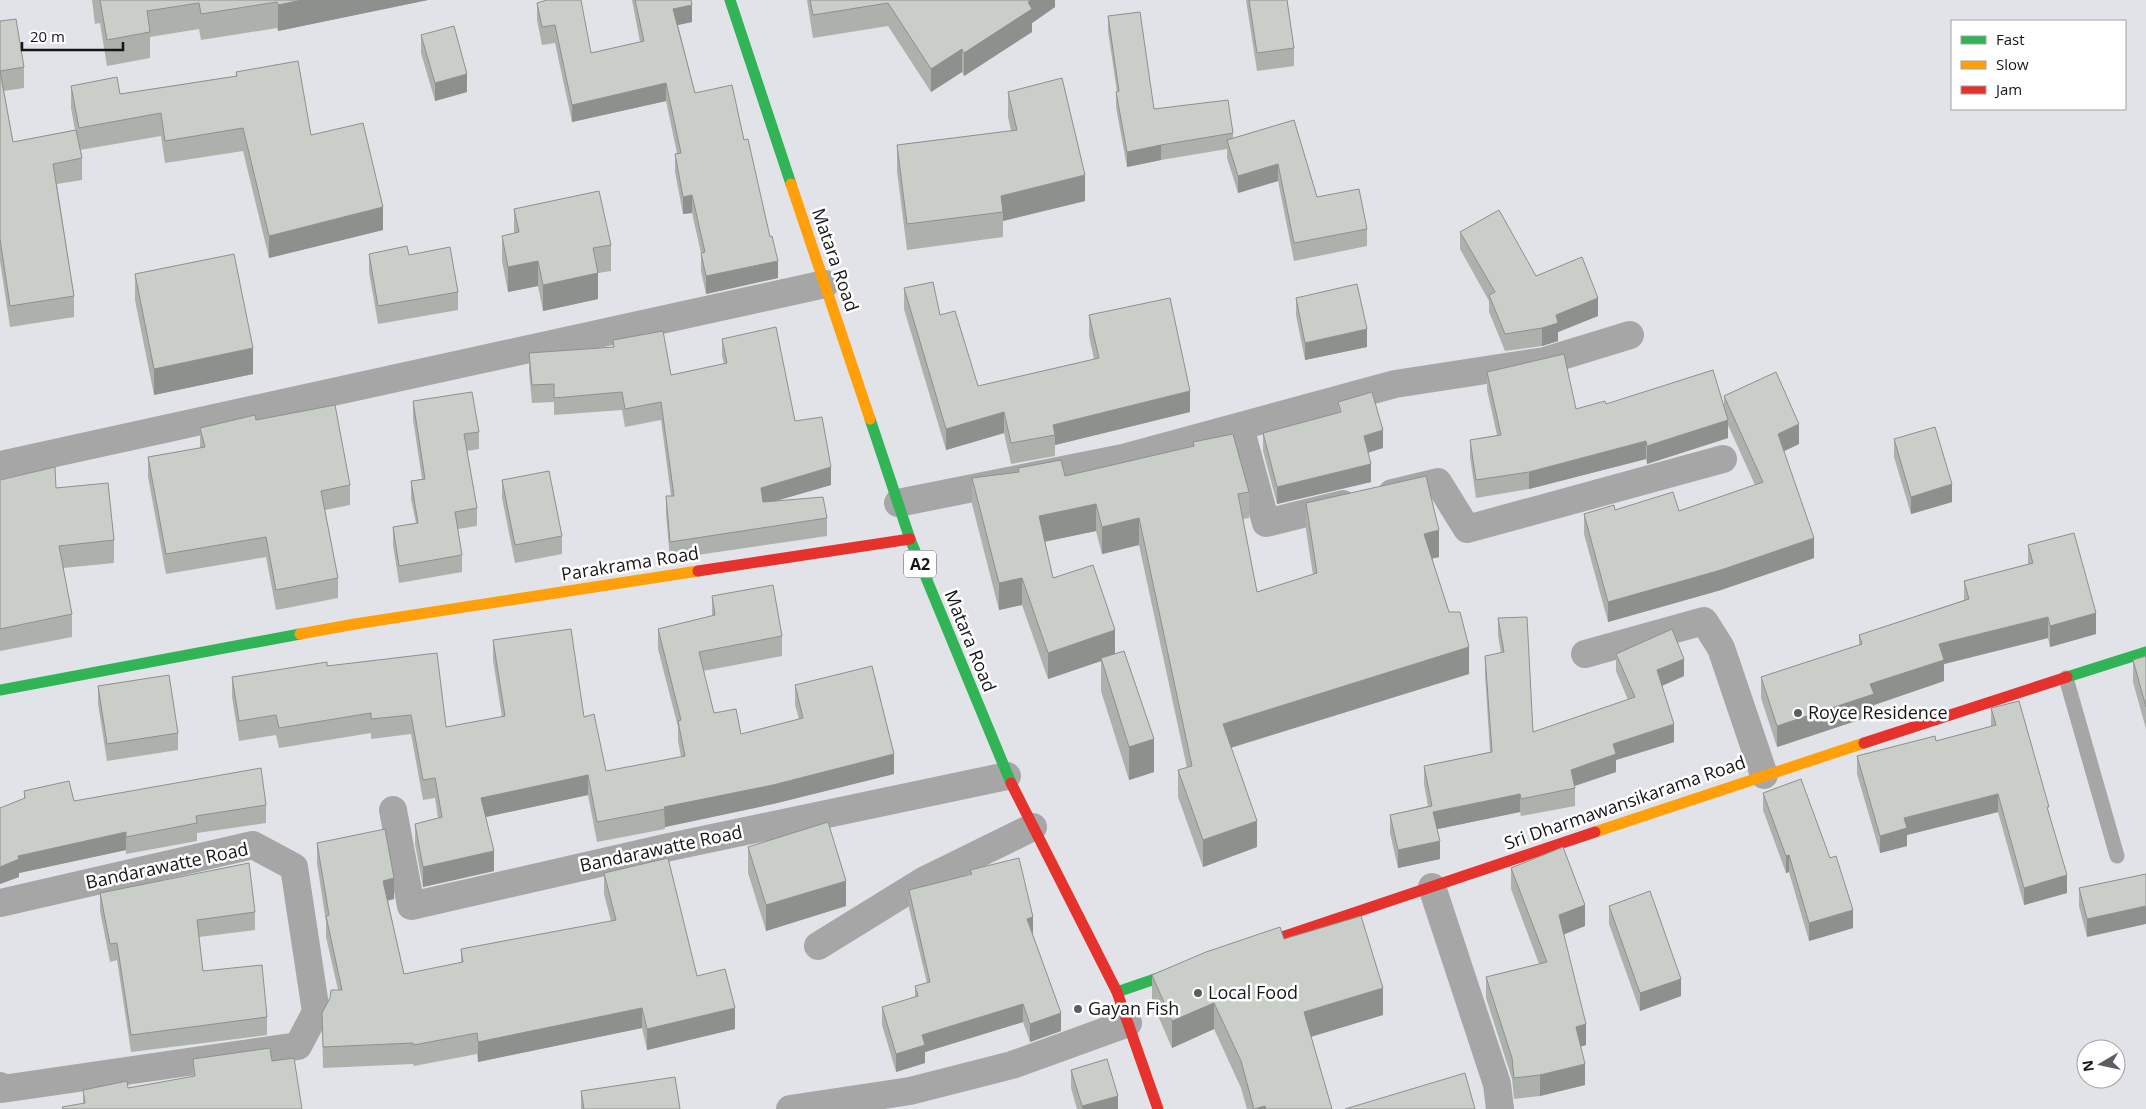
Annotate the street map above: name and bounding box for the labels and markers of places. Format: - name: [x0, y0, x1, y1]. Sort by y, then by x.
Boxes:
- place label: Royce Residence: [1808, 700, 1948, 724]
- marker: Royce Residence: [1792, 707, 1804, 719]
- place label: Local Food: [1208, 980, 1298, 1004]
- marker: Local Food: [1192, 987, 1204, 999]
- place label: Gayan Fish: [1088, 996, 1179, 1020]
- marker: Gayan Fish: [1072, 1003, 1084, 1015]

